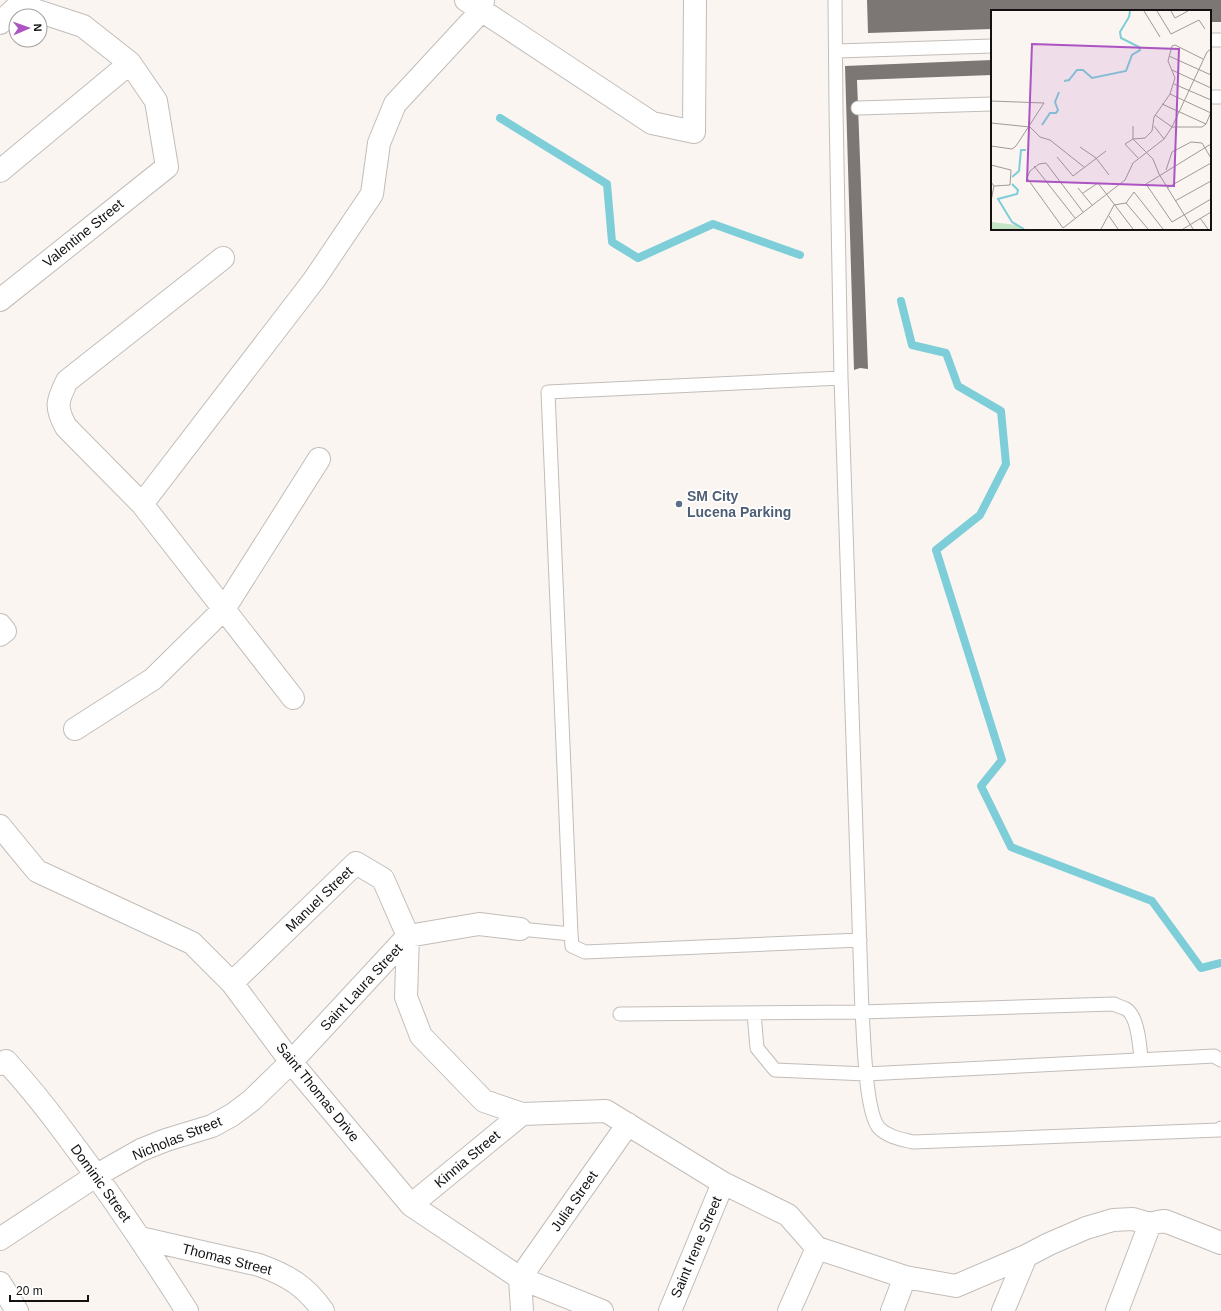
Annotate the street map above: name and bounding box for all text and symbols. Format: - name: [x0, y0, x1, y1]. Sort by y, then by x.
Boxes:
- north arrow: [8, 8, 48, 48]
- inset map: [991, 10, 1211, 230]
- text: N: [32, 23, 44, 32]
- street label: Valentine Street: [40, 196, 126, 270]
- place label: SM City Lucena Parking: [687, 488, 791, 520]
- marker: SM City Lucena Parking: [674, 499, 684, 509]
- street label: Manuel Street: [282, 863, 356, 935]
- street label: Saint Laura Street: [317, 940, 405, 1034]
- street label: Saint Thomas Drive: [273, 1039, 363, 1145]
- street label: Nicholas Street: [130, 1113, 224, 1163]
- street label: Kinnia Street: [431, 1127, 503, 1191]
- street label: Dominic Street: [68, 1141, 135, 1225]
- street label: Julia Street: [547, 1168, 601, 1234]
- street label: Saint Irene Street: [667, 1194, 725, 1300]
- street label: Thomas Street: [181, 1240, 274, 1278]
- scale bar: [10, 1277, 88, 1303]
- text: 20 m: [16, 1284, 43, 1298]

